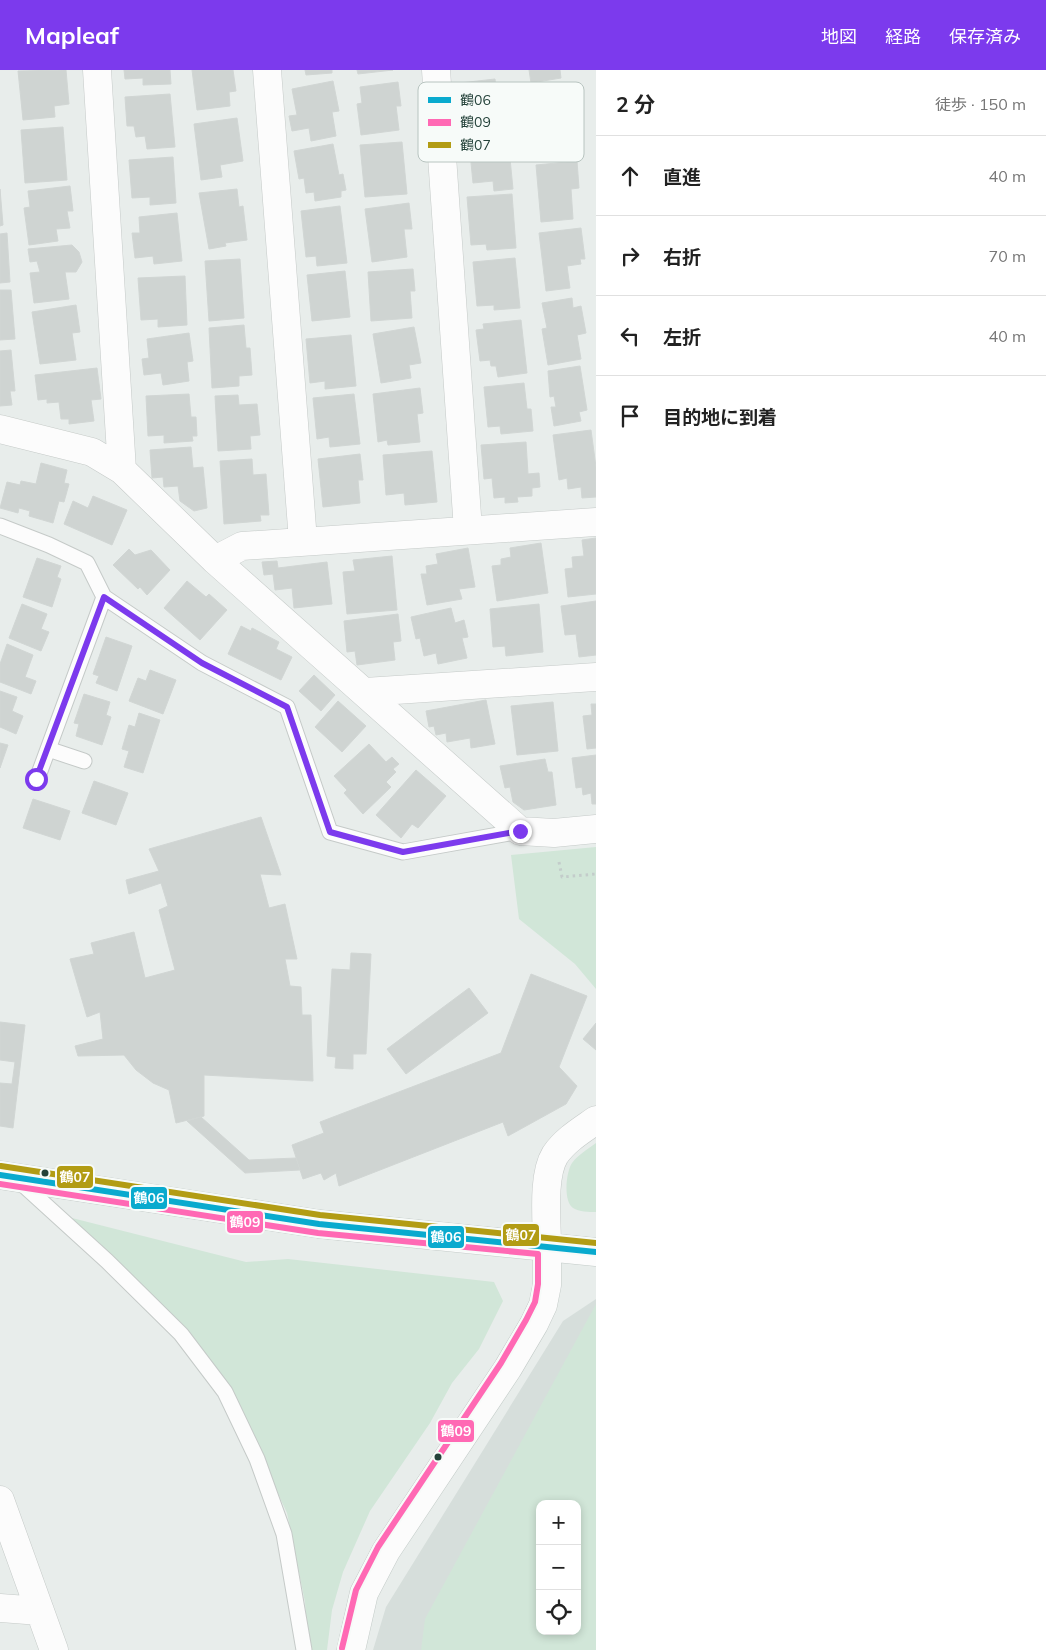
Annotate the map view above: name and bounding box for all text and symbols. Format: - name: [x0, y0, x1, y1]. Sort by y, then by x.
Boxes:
- text: Mapleaf: [25, 20, 119, 50]
- text: 地図: [821, 25, 857, 48]
- text: 経路: [885, 25, 921, 48]
- text: 保存済み: [949, 25, 1021, 48]
- legend: [418, 82, 584, 162]
- text: 鶴06: [460, 91, 491, 109]
- text: 2 分: [616, 91, 655, 117]
- text: 徒歩 · 150 m: [935, 94, 1026, 114]
- text: 鶴09: [460, 113, 491, 131]
- text: 鶴07: [460, 136, 491, 154]
- icon: ahead: [616, 162, 644, 190]
- text: 直進: [663, 165, 701, 189]
- text: 40 m: [989, 166, 1026, 186]
- icon: right: [616, 242, 644, 270]
- text: 右折: [663, 245, 701, 269]
- text: 70 m: [989, 246, 1026, 266]
- icon: left: [616, 322, 644, 350]
- text: 左折: [663, 325, 701, 349]
- text: 40 m: [989, 326, 1026, 346]
- icon: arrive: [616, 402, 644, 430]
- text: 目的地に到着: [663, 405, 777, 429]
- route start: [25, 768, 48, 791]
- route end: [509, 820, 532, 843]
- line badge: 鶴07: [56, 1165, 94, 1189]
- unlabelled marker: [40, 1168, 50, 1178]
- text: 鶴07: [60, 1168, 90, 1186]
- line badge: 鶴06: [130, 1186, 168, 1210]
- text: 鶴06: [134, 1189, 164, 1207]
- line badge: 鶴09: [226, 1210, 264, 1234]
- text: 鶴09: [230, 1213, 260, 1231]
- line badge: 鶴07: [502, 1223, 540, 1247]
- line badge: 鶴06: [427, 1225, 465, 1249]
- text: 鶴07: [506, 1226, 536, 1244]
- text: 鶴06: [431, 1228, 461, 1246]
- line badge: 鶴09: [437, 1419, 475, 1443]
- text: 鶴09: [441, 1422, 471, 1440]
- unlabelled marker: [433, 1452, 443, 1462]
- map controls: [536, 1500, 581, 1635]
- button: +: [536, 1500, 581, 1545]
- button: −: [536, 1545, 581, 1590]
- button: locate: [536, 1590, 581, 1635]

